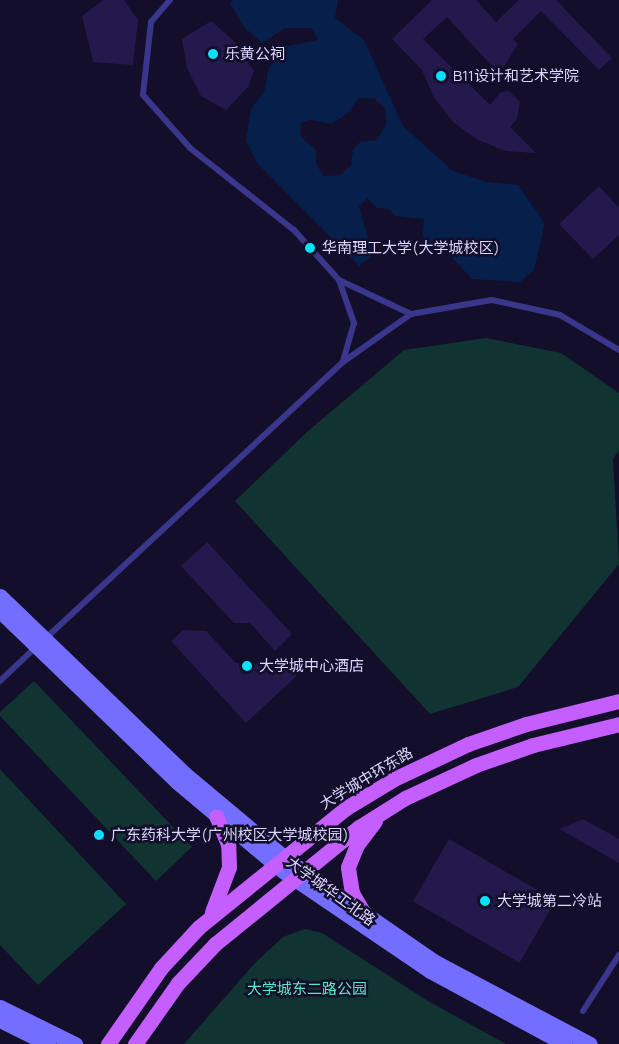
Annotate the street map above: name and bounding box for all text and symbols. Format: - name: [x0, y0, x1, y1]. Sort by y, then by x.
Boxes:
- place label: 乐黄公祠: [225, 45, 285, 63]
- marker: 乐黄公祠: [206, 47, 220, 61]
- place label: B11设计和艺术学院: [453, 67, 579, 85]
- marker: B11设计和艺术学院: [434, 69, 448, 83]
- place label: 华南理工大学(大学城校区): [322, 239, 500, 257]
- marker: 华南理工大学(大学城校区): [303, 241, 317, 255]
- place label: 大学城中心酒店: [259, 657, 364, 675]
- marker: 大学城中心酒店: [240, 659, 254, 673]
- street label: 大学城中环东路: [316, 743, 416, 813]
- place label: 广东药科大学(广州校区大学城校园): [111, 826, 349, 844]
- marker: 广东药科大学(广州校区大学城校园): [92, 828, 106, 842]
- street label: 大学城华工北路: [283, 853, 379, 929]
- place label: 大学城第二冷站: [497, 892, 602, 910]
- marker: 大学城第二冷站: [478, 894, 492, 908]
- park label: 大学城东二路公园: [247, 980, 367, 998]

